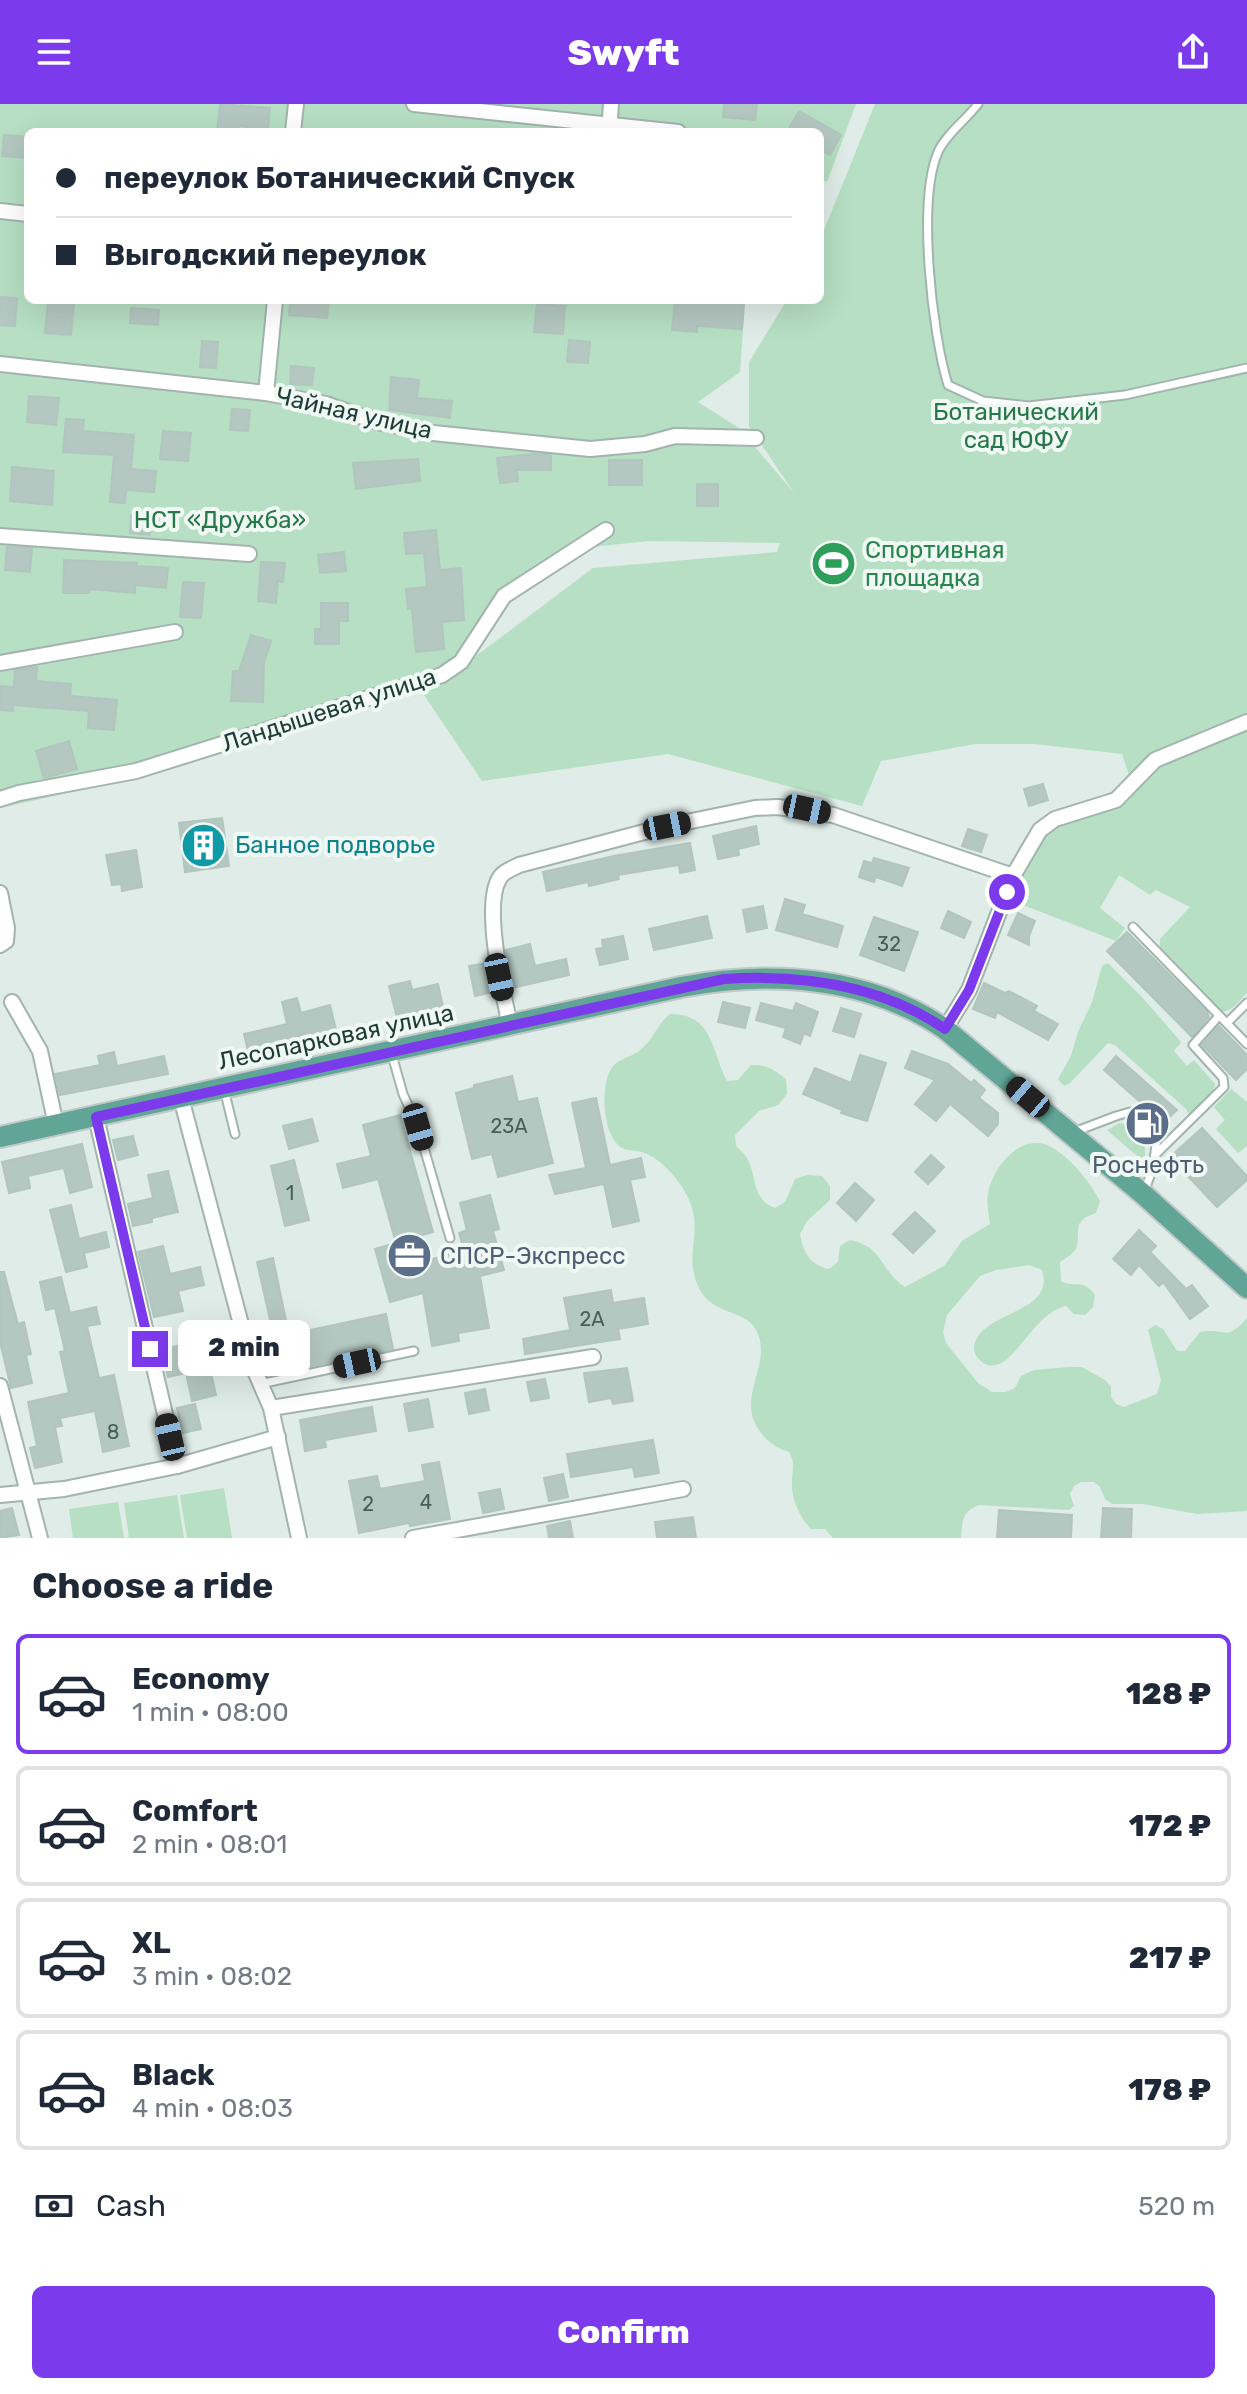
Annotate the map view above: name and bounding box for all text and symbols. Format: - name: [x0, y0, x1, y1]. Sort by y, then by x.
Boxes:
- icon: menu: [32, 30, 76, 74]
- icon: share: [1171, 30, 1215, 74]
- text: Swyft: [567, 31, 680, 74]
- text: переулок Ботанический Спуск: [104, 160, 575, 196]
- text: Выгодский переулок: [104, 237, 427, 273]
- street label: Чайная улица: [273, 381, 435, 445]
- park label: Ботанический сад ЮФУ: [933, 398, 1099, 454]
- park label: НСТ «Дружба»: [134, 506, 306, 534]
- place label: Спортивная площадка: [865, 536, 1005, 592]
- sports icon: Спортивная площадка: [810, 540, 858, 588]
- street label: Ландышевая улица: [219, 662, 439, 758]
- car: [781, 792, 833, 826]
- car: [641, 810, 693, 842]
- building icon: Банное подворье: [180, 821, 228, 869]
- place label: Банное подворье: [235, 831, 435, 859]
- route start: [989, 874, 1025, 910]
- house number: 32: [877, 932, 901, 956]
- car: [482, 951, 516, 1003]
- street label: Лесопарковая улица: [216, 998, 456, 1076]
- car: [1002, 1072, 1054, 1122]
- fuel station icon: Роснефть: [1124, 1099, 1172, 1147]
- car: [400, 1101, 436, 1153]
- house number: 23А: [490, 1114, 528, 1138]
- place label: Роснефть: [1092, 1151, 1204, 1179]
- house number: 1: [286, 1181, 294, 1205]
- office icon: СПСР-Экспресс: [385, 1232, 433, 1280]
- place label: СПСР-Экспресс: [440, 1242, 626, 1270]
- house number: 2А: [579, 1307, 605, 1331]
- callout: 2 min: [178, 1321, 310, 1377]
- route end: [132, 1331, 168, 1367]
- text: 2 min: [208, 1332, 280, 1363]
- car: [331, 1346, 383, 1380]
- car: [153, 1411, 187, 1463]
- house number: 8: [107, 1420, 119, 1444]
- house number: 4: [420, 1490, 432, 1514]
- house number: 2: [362, 1492, 374, 1516]
- text: Choose a ride: [32, 1564, 273, 1607]
- icon: car: [36, 1658, 108, 1730]
- text: Economy: [132, 1661, 270, 1697]
- text: 128 ₽: [1126, 1676, 1211, 1712]
- text: 1 min · 08:00: [132, 1697, 289, 1728]
- icon: car: [36, 1790, 108, 1862]
- text: Comfort: [132, 1793, 258, 1829]
- text: 172 ₽: [1129, 1808, 1211, 1844]
- text: 2 min · 08:01: [132, 1829, 287, 1860]
- icon: car: [36, 1922, 108, 1994]
- text: XL: [132, 1925, 171, 1961]
- text: 217 ₽: [1129, 1940, 1211, 1976]
- text: 3 min · 08:02: [132, 1961, 292, 1992]
- icon: car: [36, 2054, 108, 2126]
- text: Black: [132, 2057, 215, 2093]
- text: 178 ₽: [1128, 2072, 1211, 2108]
- text: 4 min · 08:03: [132, 2093, 293, 2124]
- icon: cash: [32, 2184, 76, 2228]
- text: Cash: [96, 2188, 166, 2224]
- text: 520 m: [1138, 2191, 1215, 2222]
- button: Confirm: [32, 2286, 1215, 2378]

